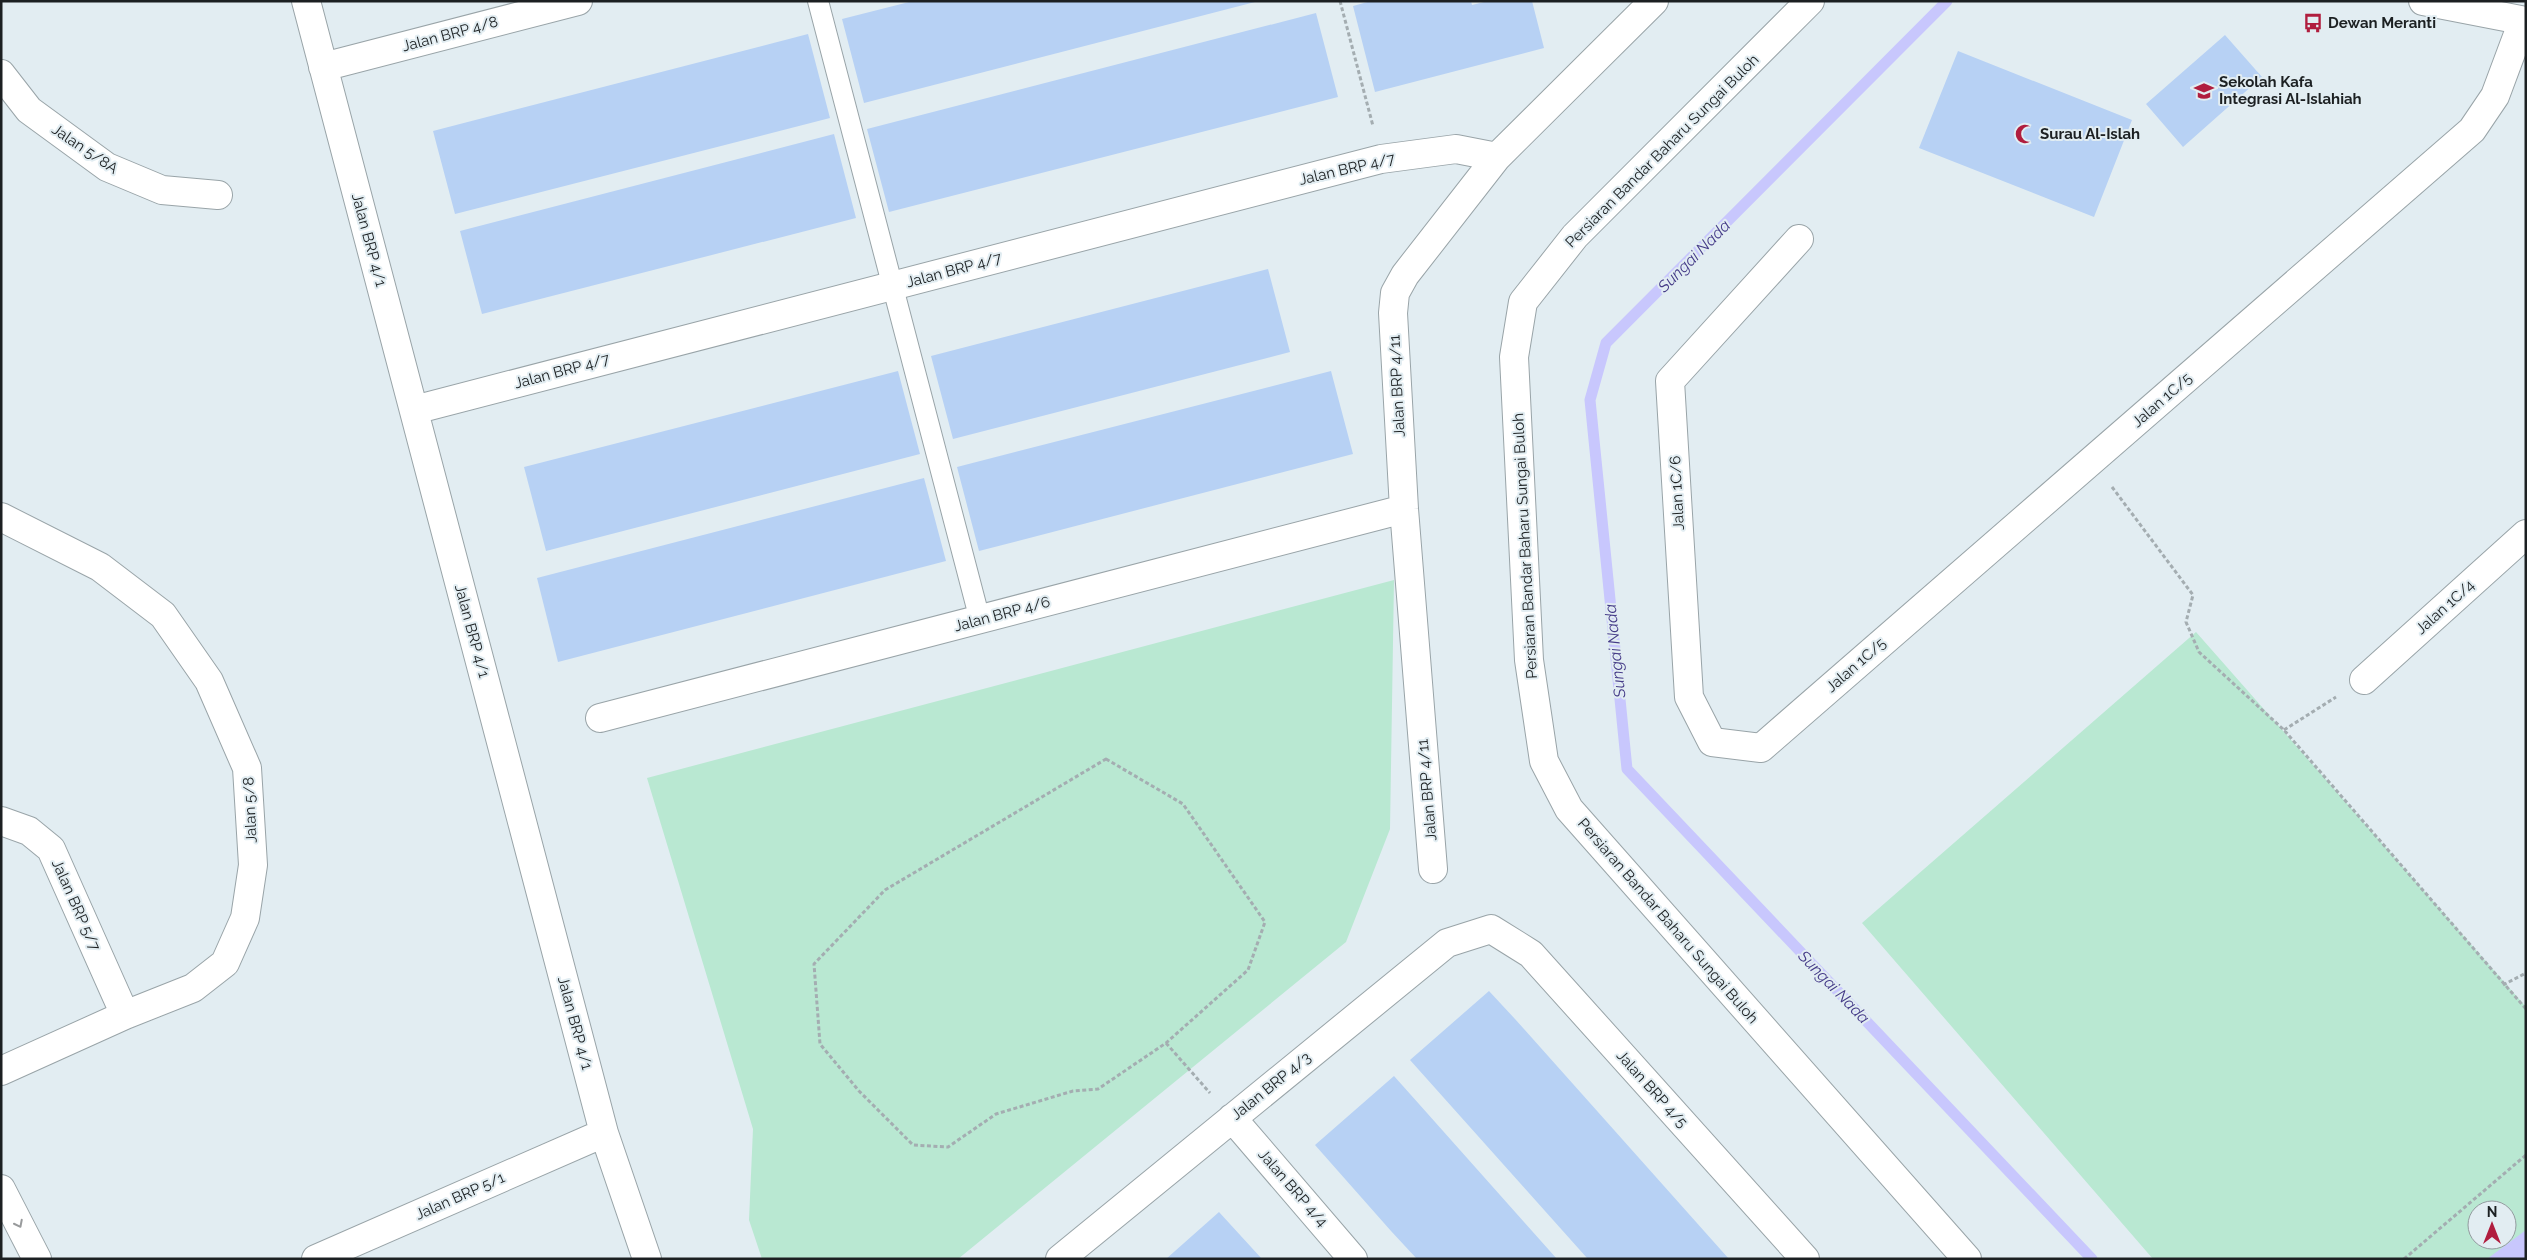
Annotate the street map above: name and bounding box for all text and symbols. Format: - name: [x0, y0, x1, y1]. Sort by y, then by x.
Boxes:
- bus stop icon: Dewan Meranti: [2302, 12, 2324, 34]
- street label: Jalan BRP 4/8: [400, 13, 500, 55]
- place label: Dewan Meranti: [2328, 14, 2436, 32]
- street label: Persiaran Bandar Baharu Sungai Buloh: [1562, 51, 1762, 251]
- place label: Sekolah Kafa Integrasi Al-Islahiah: [2219, 73, 2362, 108]
- school or university icon: Sekolah Kafa Integrasi Al-Islahiah: [2193, 80, 2215, 102]
- street label: Jalan 5/8A: [48, 120, 122, 178]
- mosque icon: Surau Al-Islah: [2014, 123, 2036, 145]
- place label: Surau Al-Islah: [2040, 125, 2140, 143]
- street label: Jalan BRP 4/7: [1297, 149, 1397, 189]
- street label: Jalan BRP 4/1: [348, 191, 390, 289]
- water label: Sungai Nada: [1653, 216, 1734, 297]
- street label: Jalan BRP 4/7: [904, 249, 1004, 291]
- street label: Jalan BRP 4/11: [1385, 334, 1409, 438]
- street label: Jalan BRP 4/7: [512, 350, 612, 392]
- street label: Jalan 1C/5: [2128, 369, 2196, 431]
- street label: Persiaran Bandar Baharu Sungai Buloh: [1509, 413, 1541, 679]
- street label: Jalan 1C/6: [1666, 455, 1688, 531]
- street label: Jalan 1C/4: [2412, 576, 2478, 638]
- street label: Jalan BRP 4/1: [451, 582, 493, 680]
- street label: Jalan BRP 4/6: [952, 593, 1052, 635]
- water label: Sungai Nada: [1601, 603, 1629, 700]
- street label: Jalan 1C/5: [1822, 634, 1890, 696]
- street label: Jalan BRP 4/11: [1414, 738, 1440, 842]
- street label: Jalan 5/8: [239, 776, 261, 843]
- street label: Persiaran Bandar Baharu Sungai Buloh: [1574, 815, 1762, 1027]
- street label: Jalan BRP 5/7: [48, 857, 104, 953]
- water label: Sungai Nada: [1794, 946, 1874, 1028]
- street label: Jalan BRP 4/1: [554, 974, 596, 1072]
- street label: Jalan BRP 4/5: [1613, 1047, 1691, 1131]
- street label: Jalan BRP 4/3: [1227, 1048, 1315, 1124]
- street label: Jalan BRP 4/4: [1254, 1146, 1332, 1230]
- street label: Jalan BRP 5/1: [412, 1168, 508, 1224]
- north arrow: [2467, 1200, 2517, 1250]
- text: N: [2487, 1204, 2497, 1220]
- one-way arrow: [13, 1219, 23, 1228]

